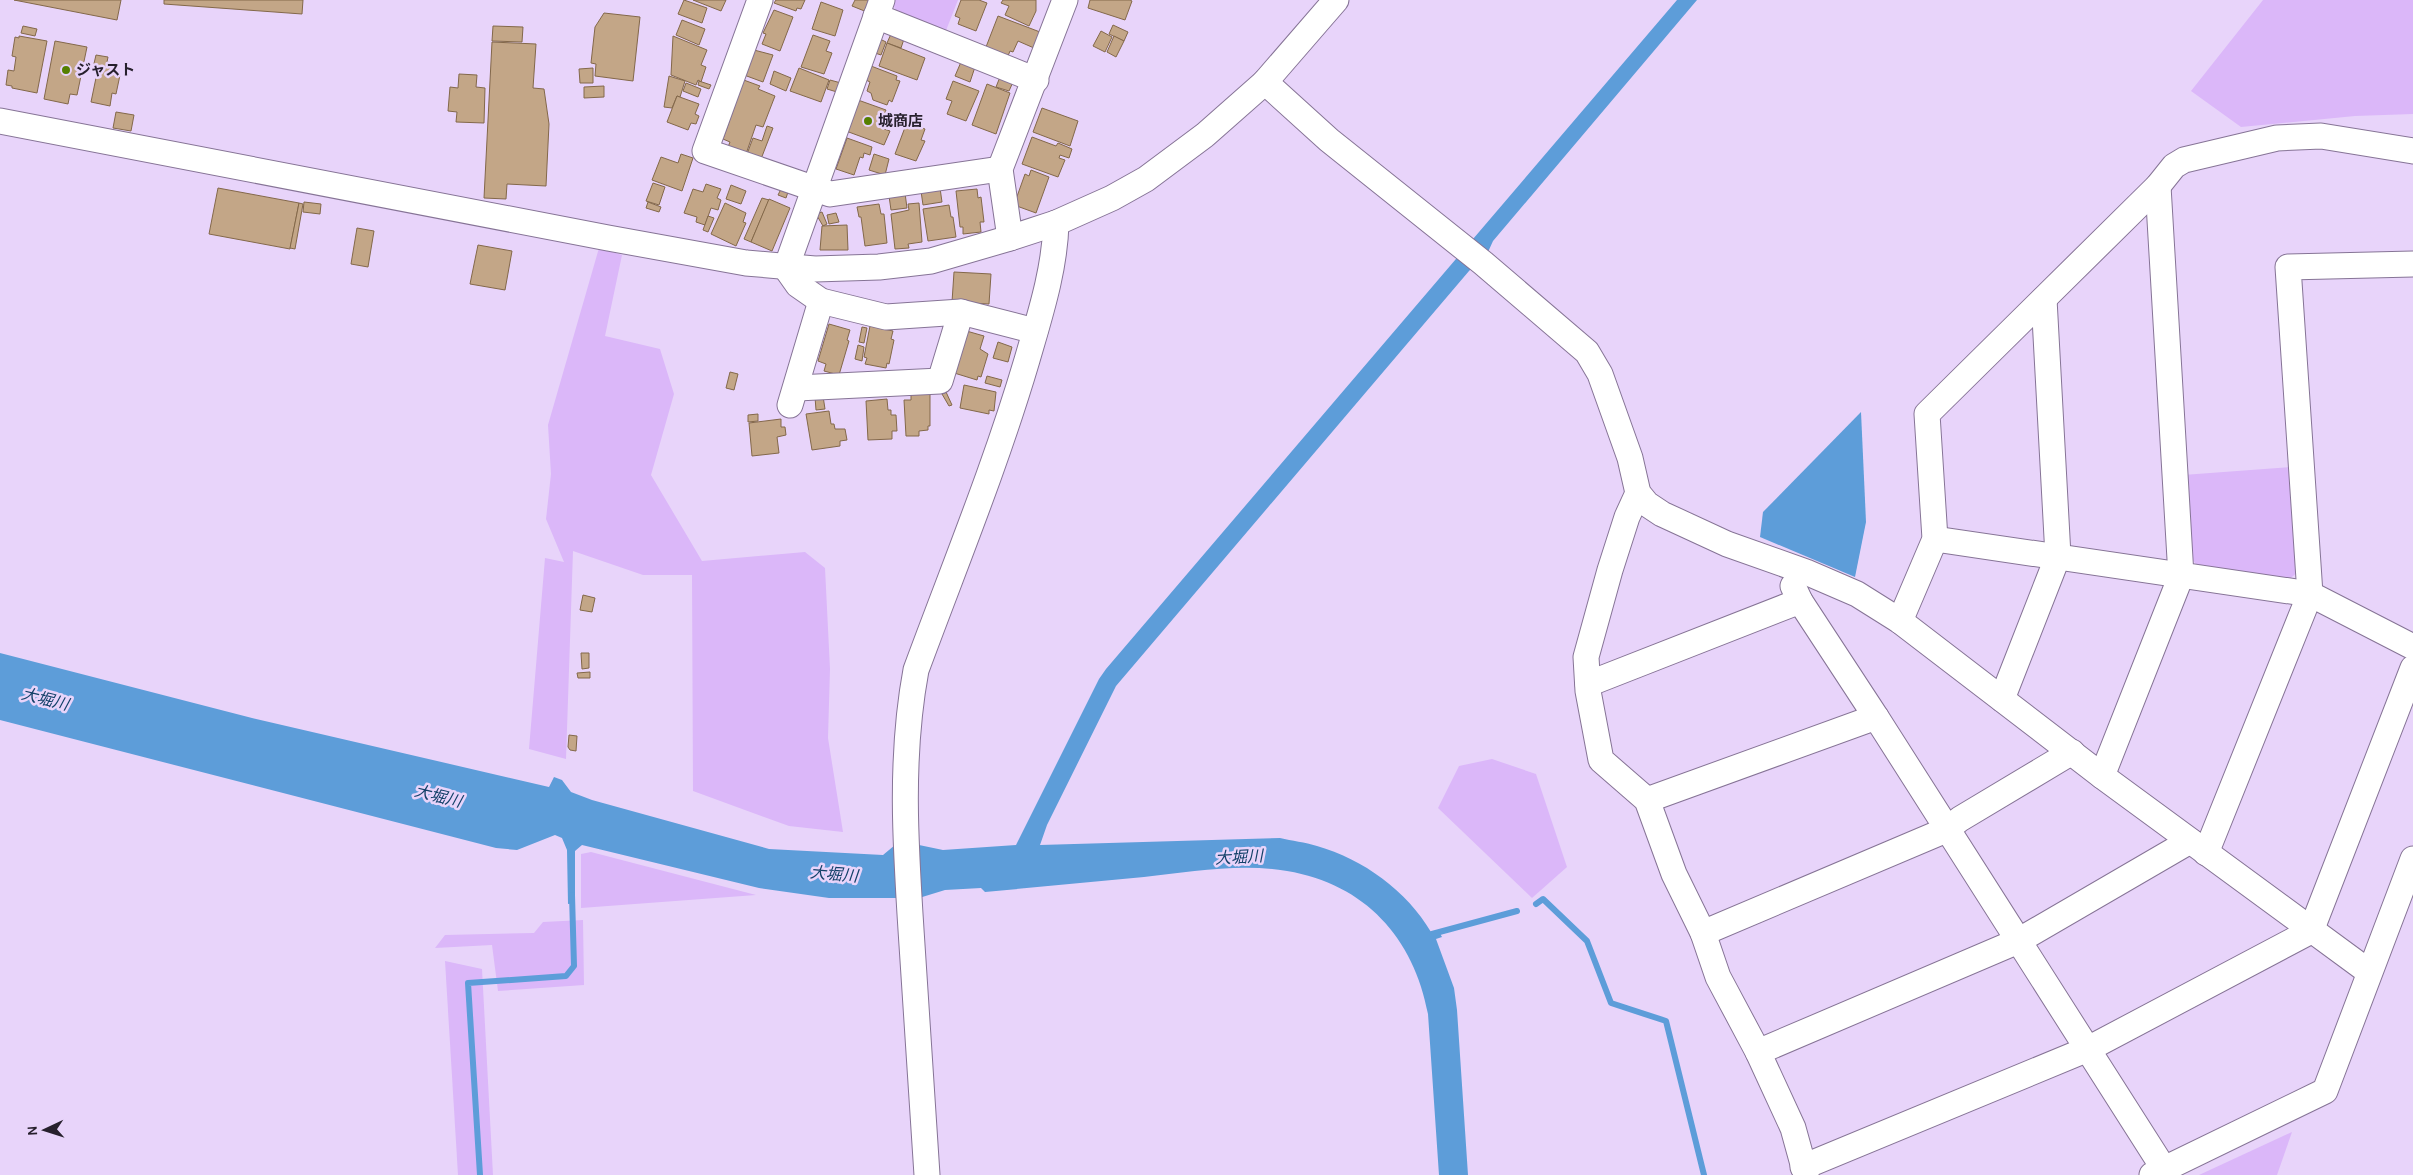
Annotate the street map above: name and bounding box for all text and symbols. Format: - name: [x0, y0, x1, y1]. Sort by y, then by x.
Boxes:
- place label: ジャスト: [76, 61, 135, 79]
- marker: ジャスト: [60, 64, 72, 76]
- place label: 城商店: [878, 112, 923, 130]
- marker: 城商店: [862, 115, 874, 127]
- water label: 大堀川: [19, 684, 73, 715]
- water label: 大堀川: [412, 781, 466, 812]
- water label: 大堀川: [1215, 846, 1265, 868]
- water label: 大堀川: [809, 862, 861, 886]
- north arrow: [20, 1105, 70, 1155]
- text: N: [24, 1125, 41, 1136]

